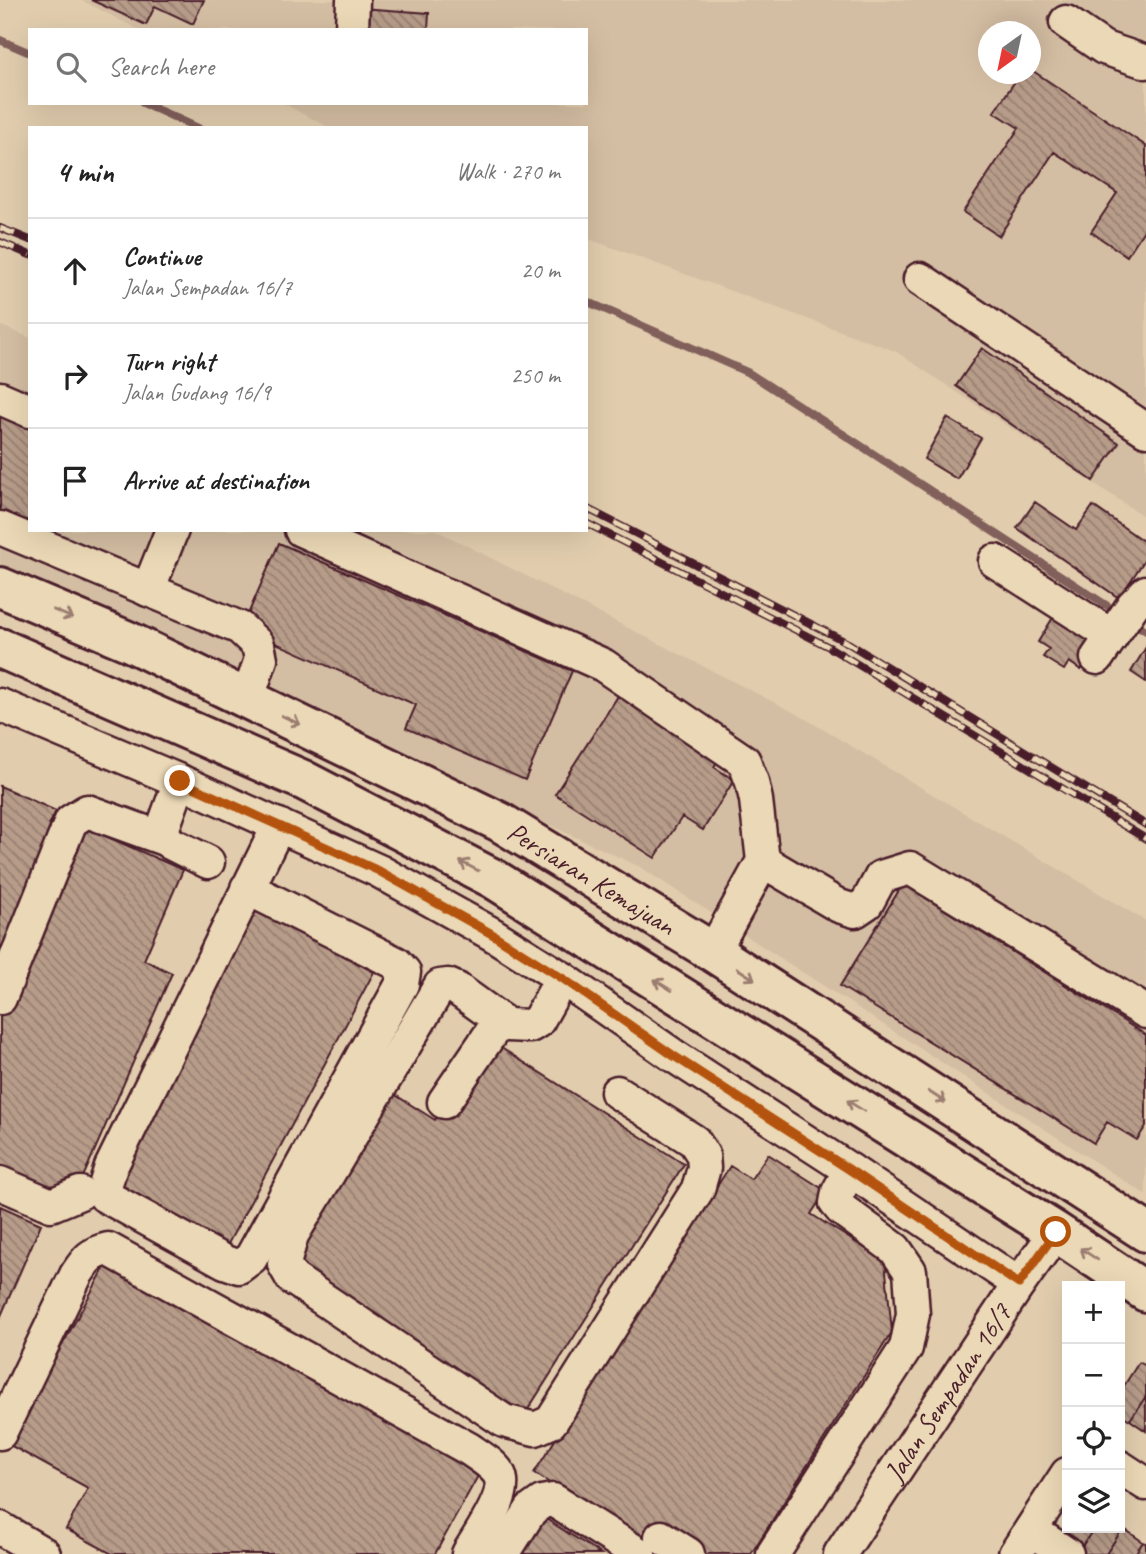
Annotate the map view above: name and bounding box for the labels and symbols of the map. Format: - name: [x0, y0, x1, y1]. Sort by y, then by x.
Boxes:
- north arrow: [978, 21, 1041, 84]
- one-way arrow: [52, 608, 73, 621]
- one-way arrow: [280, 714, 301, 727]
- route end: [164, 765, 195, 796]
- street label: Persiaran Kemajuan: [501, 813, 683, 943]
- one-way arrow: [460, 859, 480, 873]
- one-way arrow: [736, 967, 755, 981]
- one-way arrow: [654, 978, 673, 993]
- one-way arrow: [927, 1091, 947, 1105]
- one-way arrow: [846, 1099, 866, 1113]
- route start: [1040, 1216, 1071, 1247]
- one-way arrow: [1080, 1247, 1099, 1262]
- street label: Jalan Sempadan 16/7: [875, 1296, 1019, 1489]

